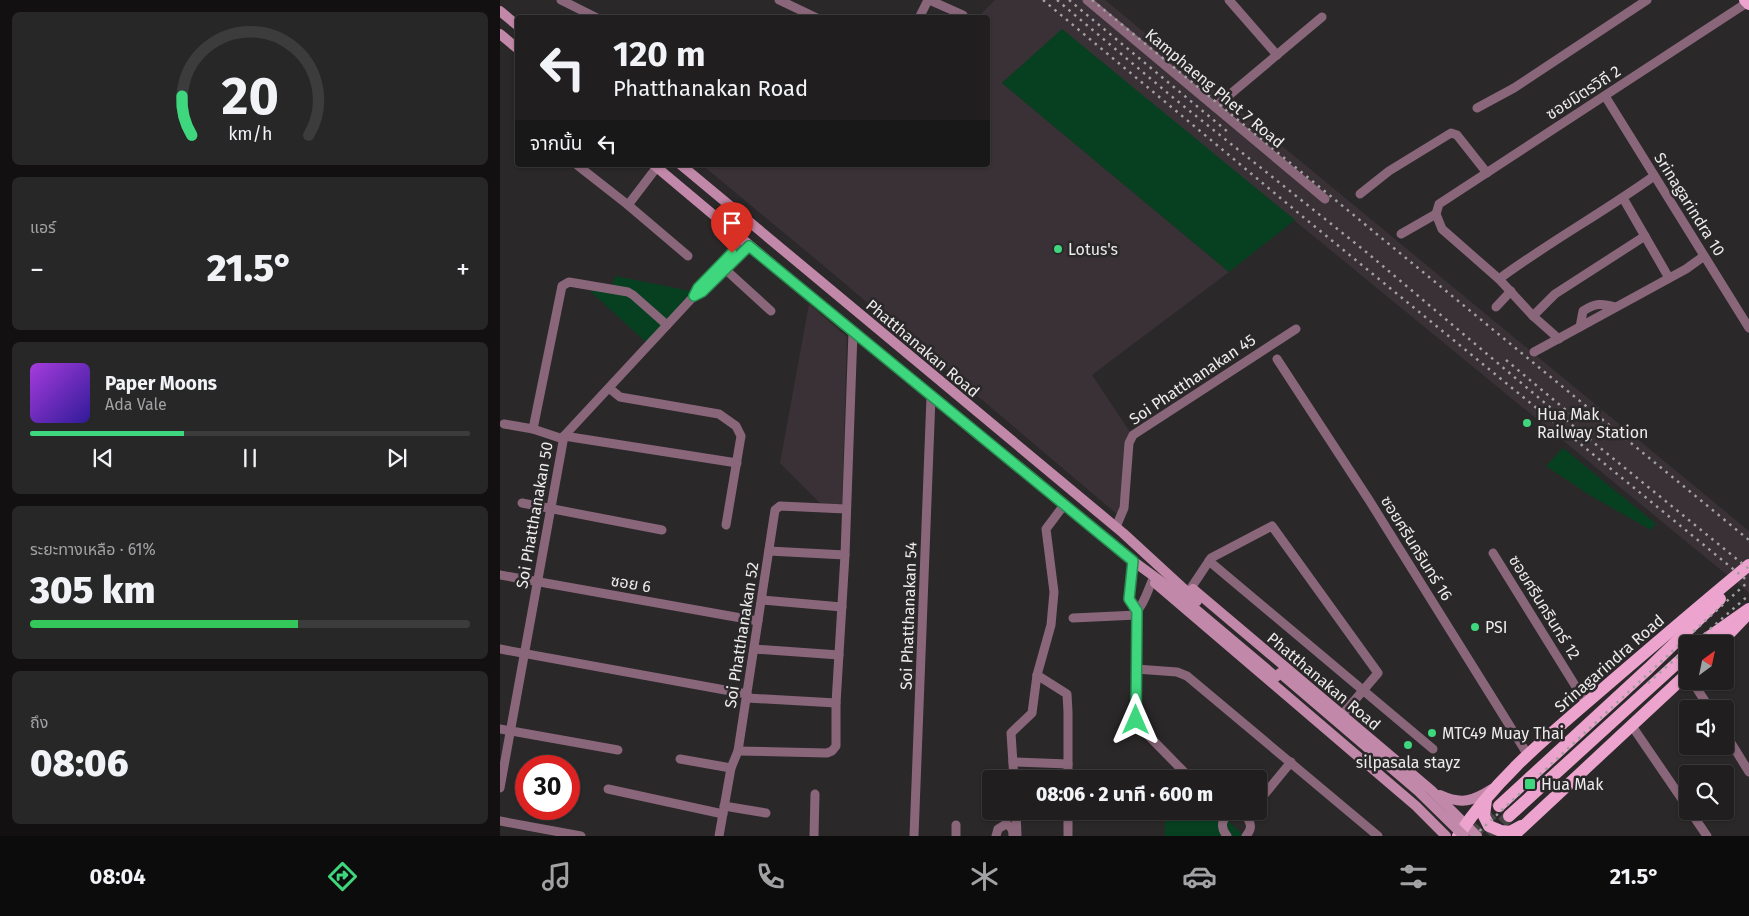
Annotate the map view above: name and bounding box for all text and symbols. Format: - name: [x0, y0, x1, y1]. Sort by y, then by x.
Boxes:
- street label: Kamphaeng Phet 7 Road: [1141, 25, 1288, 152]
- text: 120 m: [613, 33, 706, 75]
- icon: left: [530, 35, 595, 100]
- street label: ซอยมิตรวิถี 2: [1542, 61, 1624, 124]
- text: 20: [221, 65, 279, 128]
- text: Phatthanakan Road: [613, 75, 808, 102]
- text: km/h: [228, 123, 272, 145]
- icon: left: [593, 130, 621, 158]
- text: จากนั้น: [530, 132, 583, 155]
- street label: Srinagarindra 10: [1650, 149, 1729, 259]
- pin: [711, 202, 753, 253]
- icon: arrive: [718, 209, 746, 237]
- text: แอร์: [30, 218, 56, 237]
- place label: Lotus's: [1068, 240, 1118, 259]
- marker: Lotus's: [1052, 243, 1064, 255]
- text: 21.5°: [207, 245, 293, 291]
- text: −: [30, 253, 44, 286]
- text: +: [456, 253, 470, 286]
- street label: Phatthanakan Road: [862, 295, 983, 401]
- street label: Soi Phatthanakan 45: [1126, 330, 1259, 429]
- text: Paper Moons: [105, 372, 217, 395]
- text: Ada Vale: [105, 395, 167, 414]
- place label: Hua Mak Railway Station: [1537, 405, 1648, 442]
- marker: Hua Mak Railway Station: [1521, 417, 1533, 429]
- street label: Soi Phatthanakan 50: [512, 440, 557, 590]
- icon: previous: [89, 444, 117, 472]
- icon: pause: [236, 444, 264, 472]
- icon: next: [383, 444, 411, 472]
- street label: ซอยศรีนครินทร์ 16: [1377, 492, 1456, 604]
- text: ระยะทางเหลือ · 61%: [30, 540, 156, 559]
- street label: Soi Phatthanakan 54: [896, 541, 921, 690]
- street label: ซอยศรีนครินทร์ 12: [1505, 552, 1584, 663]
- street label: Soi Phatthanakan 52: [721, 561, 762, 709]
- text: 305 km: [30, 567, 155, 613]
- street label: ซอย 6: [609, 571, 652, 596]
- street label: Srinagarindra Road: [1551, 611, 1668, 716]
- place label: PSI: [1485, 618, 1507, 637]
- marker: PSI: [1469, 621, 1481, 633]
- street label: Phatthanakan Road: [1263, 628, 1384, 734]
- north arrow: [1679, 635, 1734, 690]
- map controls: [1679, 635, 1734, 820]
- position arrow: [1109, 693, 1161, 745]
- button: sound: [1679, 700, 1734, 755]
- text: ถึง: [30, 713, 48, 732]
- place label: MTC49 Muay Thai: [1442, 724, 1564, 743]
- marker: MTC49 Muay Thai: [1426, 727, 1438, 739]
- marker: silpasala stayz: [1402, 739, 1414, 751]
- text: 08:06: [30, 740, 128, 786]
- place label: silpasala stayz: [1356, 753, 1460, 772]
- speed limit sign: 30: [515, 755, 580, 820]
- button: search: [1679, 765, 1734, 820]
- place label: Hua Mak: [1541, 775, 1604, 794]
- marker: Hua Mak: [1523, 777, 1537, 791]
- text: 08:06 · 2 นาที · 600 m: [1036, 783, 1213, 806]
- icon: directions: [325, 859, 360, 894]
- icon: music: [539, 859, 574, 894]
- icon: phone: [753, 859, 788, 894]
- icon: climate: [967, 859, 1002, 894]
- icon: car: [1182, 859, 1217, 894]
- icon: filters: [1396, 859, 1431, 894]
- text: 08:04: [90, 863, 146, 890]
- text: 21.5°: [1610, 863, 1659, 890]

